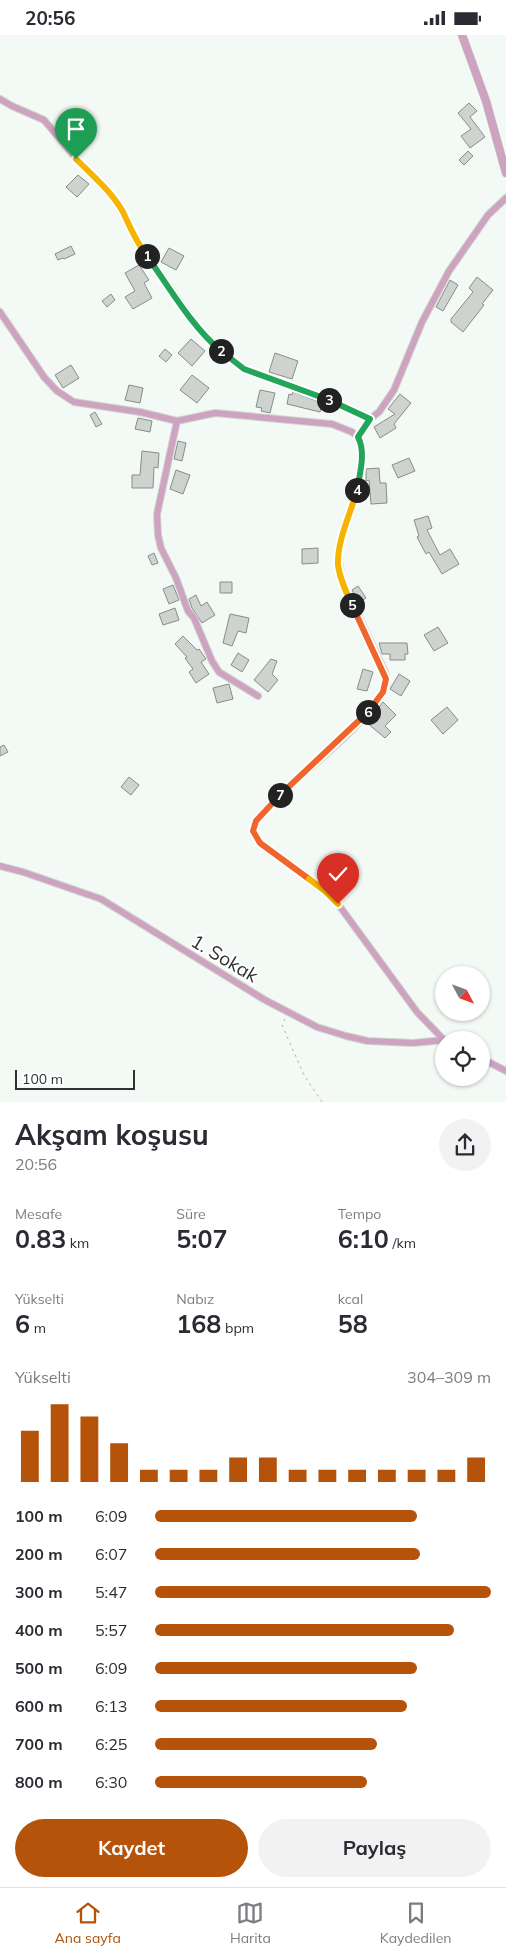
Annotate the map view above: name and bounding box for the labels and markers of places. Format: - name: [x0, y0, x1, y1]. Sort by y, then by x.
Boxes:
- pin: [55, 108, 97, 159]
- pin: 1: [134, 243, 160, 269]
- pin: 2: [208, 339, 234, 363]
- pin: 3: [316, 387, 342, 413]
- pin: 4: [344, 477, 370, 503]
- pin: 5: [340, 593, 364, 617]
- pin: 6: [356, 699, 380, 725]
- pin: 7: [268, 783, 292, 807]
- pin: [317, 853, 359, 904]

